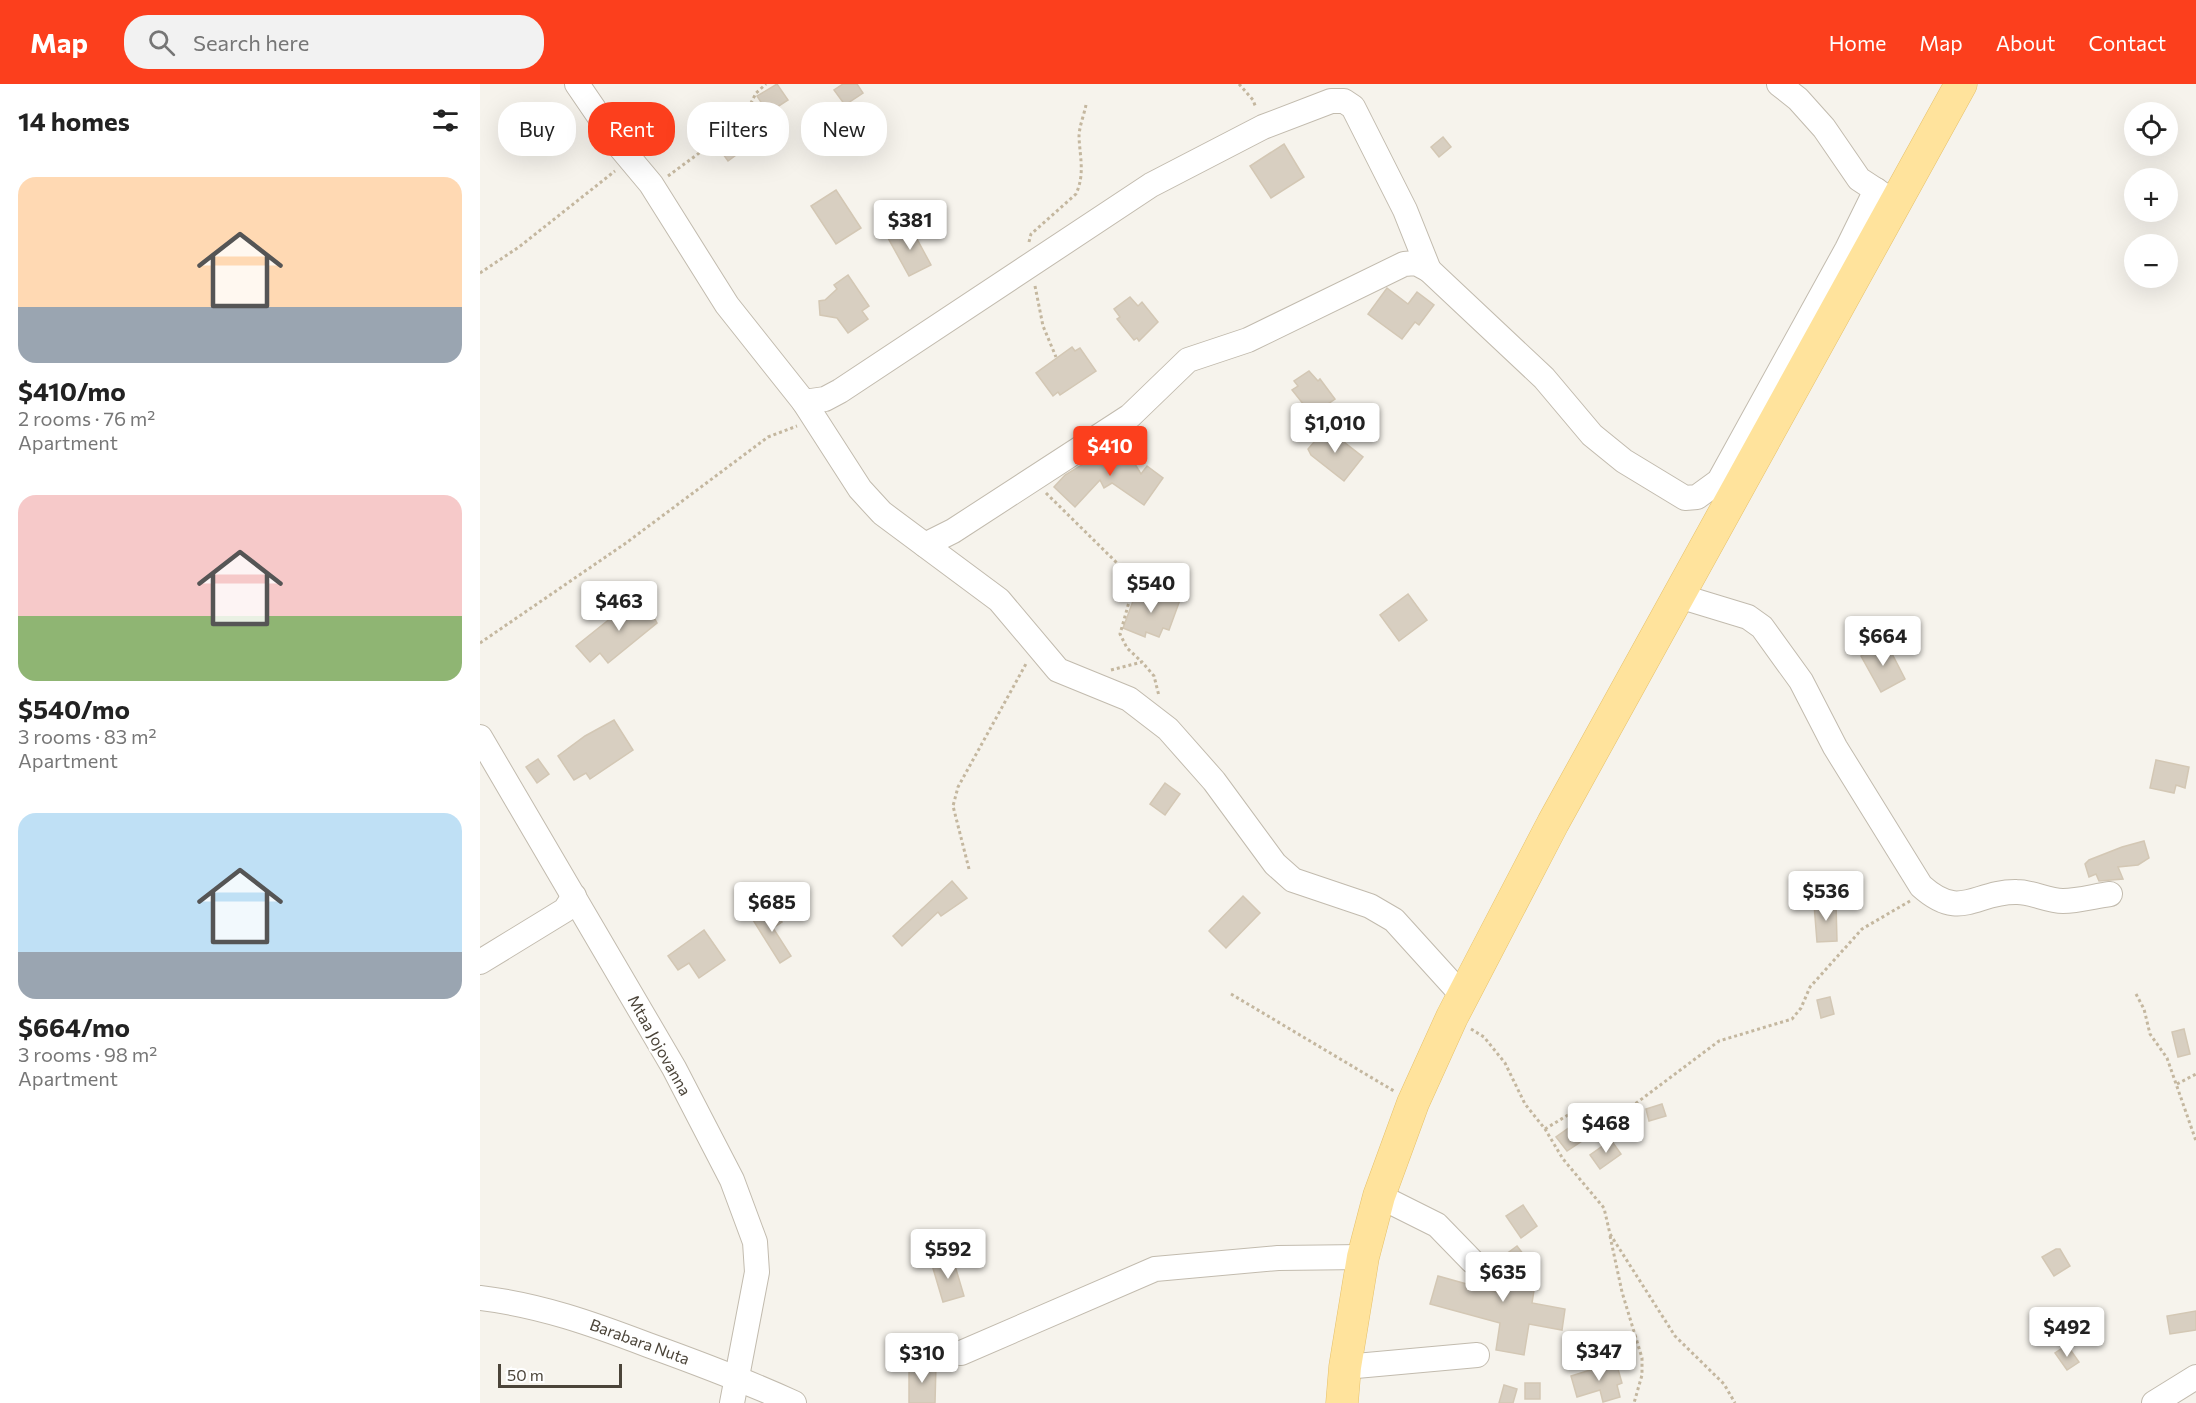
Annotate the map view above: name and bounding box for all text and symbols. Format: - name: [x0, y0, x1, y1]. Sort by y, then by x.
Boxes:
- search box: [124, 15, 544, 69]
- text: Map: [30, 25, 88, 59]
- icon: search: [145, 26, 178, 59]
- text: Search here: [193, 29, 309, 56]
- text: Home: [1829, 30, 1886, 55]
- text: Map: [1919, 30, 1963, 55]
- text: About: [1996, 30, 2055, 55]
- text: Contact: [2088, 30, 2166, 55]
- chip: Buy: [498, 102, 576, 156]
- chip: Rent: [588, 102, 675, 156]
- chip: Filters: [687, 102, 789, 156]
- chip: New: [801, 102, 887, 156]
- map controls: [2124, 102, 2178, 288]
- button: locate: [2124, 102, 2178, 156]
- icon: filters: [429, 104, 462, 137]
- text: 14 homes: [18, 105, 130, 136]
- button: +: [2124, 168, 2178, 222]
- pin: $381: [874, 200, 946, 251]
- text: $381: [888, 207, 932, 231]
- icon: home: [186, 216, 294, 324]
- button: −: [2124, 234, 2178, 288]
- text: $410/mo: [18, 375, 126, 406]
- pin: $1,010: [1286, 403, 1384, 454]
- text: 2 rooms · 76 m²: [18, 406, 155, 430]
- text: $1,010: [1305, 410, 1365, 434]
- pin: $410: [1074, 426, 1146, 477]
- text: Apartment: [18, 430, 118, 454]
- text: $410: [1087, 433, 1133, 457]
- icon: home: [186, 534, 294, 642]
- pin: $540: [1115, 563, 1187, 614]
- text: $540: [1127, 570, 1175, 594]
- pin: $463: [583, 581, 655, 632]
- text: $463: [595, 588, 643, 612]
- pin: $664: [1847, 616, 1919, 667]
- text: $664: [1859, 623, 1907, 647]
- text: $540/mo: [18, 693, 130, 724]
- text: 3 rooms · 83 m²: [18, 724, 157, 748]
- text: Apartment: [18, 748, 118, 772]
- icon: home: [186, 852, 294, 960]
- pin: $536: [1790, 871, 1862, 922]
- text: $536: [1802, 878, 1850, 902]
- pin: $685: [736, 882, 808, 933]
- text: $685: [748, 889, 796, 913]
- street label: Mtaa Jojovanna: [625, 991, 695, 1099]
- text: $664/mo: [18, 1011, 130, 1042]
- text: 3 rooms · 98 m²: [18, 1042, 157, 1066]
- text: Apartment: [18, 1066, 118, 1090]
- pin: $468: [1570, 1103, 1642, 1154]
- text: $468: [1582, 1110, 1630, 1134]
- pin: $592: [912, 1229, 984, 1280]
- text: $592: [925, 1236, 971, 1260]
- pin: $635: [1467, 1252, 1539, 1303]
- text: $635: [1479, 1259, 1527, 1283]
- pin: $492: [2031, 1307, 2103, 1358]
- street label: Barabara Nuta: [588, 1314, 692, 1368]
- text: $492: [2043, 1314, 2091, 1338]
- pin: $347: [1563, 1331, 1635, 1382]
- pin: $310: [886, 1333, 958, 1384]
- text: $347: [1576, 1338, 1622, 1362]
- text: $310: [899, 1340, 945, 1364]
- scale bar: [498, 1361, 622, 1388]
- text: 50 m: [507, 1365, 544, 1384]

